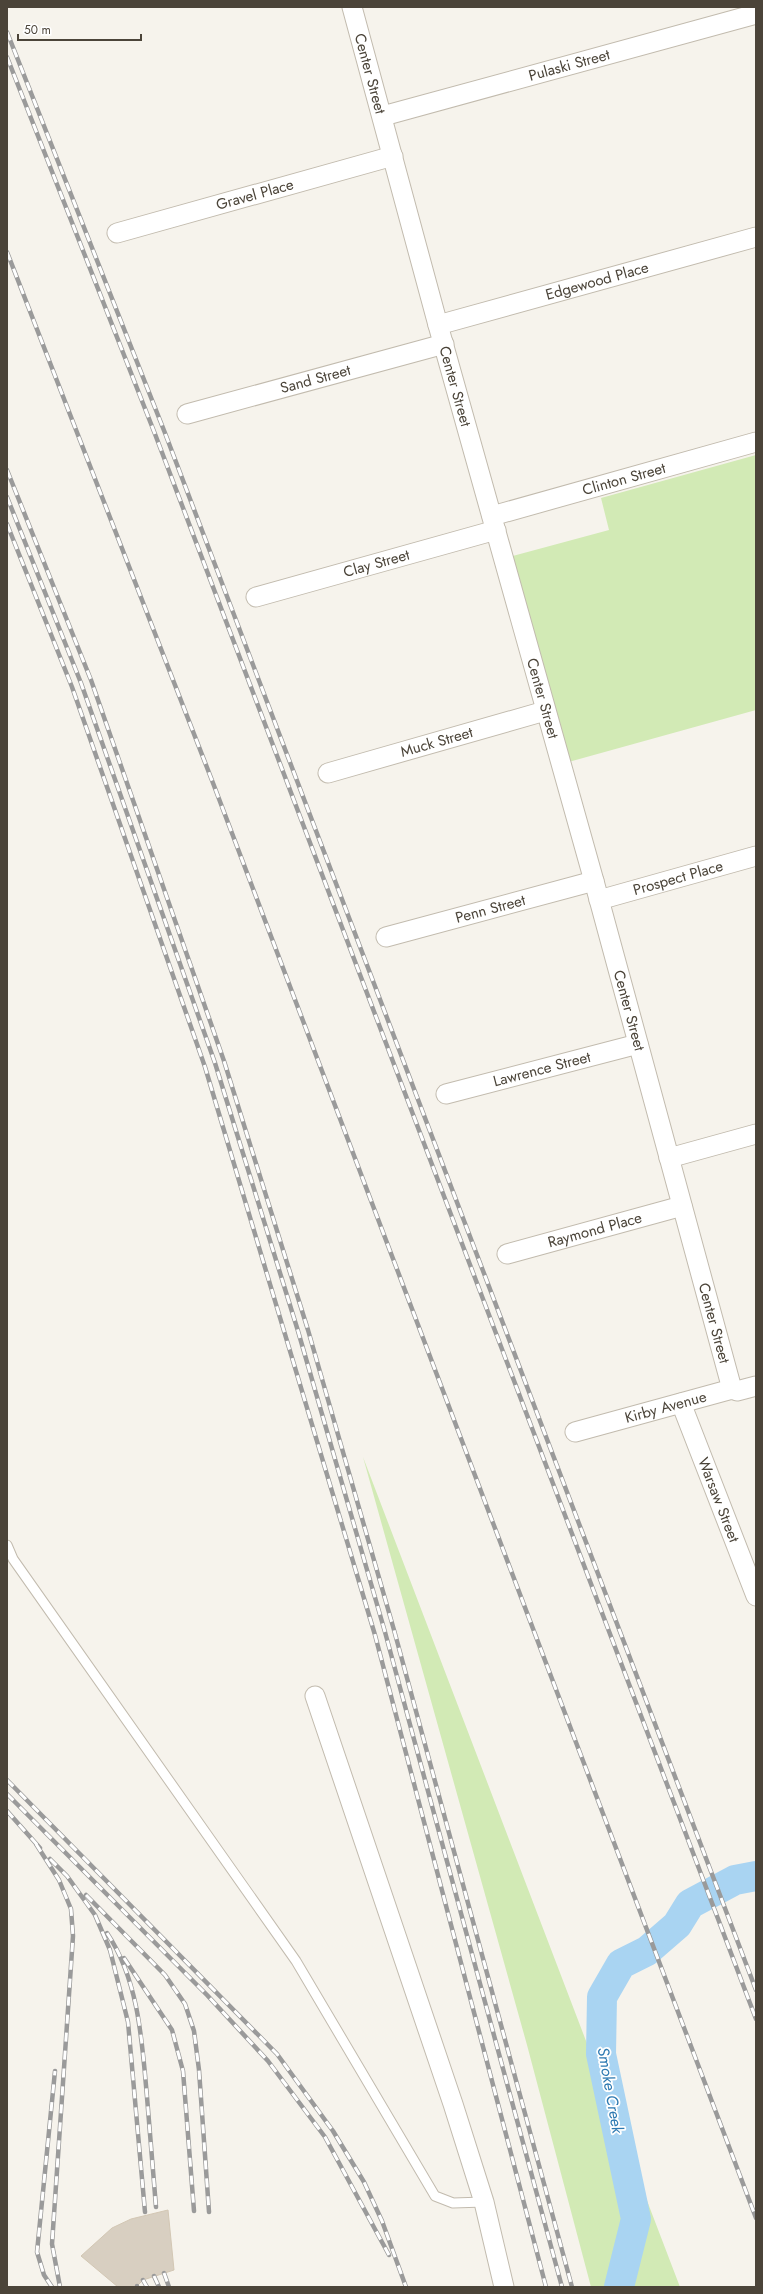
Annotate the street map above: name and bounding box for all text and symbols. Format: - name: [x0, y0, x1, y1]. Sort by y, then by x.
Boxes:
- scale bar: [18, 16, 141, 42]
- text: 50 m: [24, 21, 51, 39]
- street label: Center Street: [349, 31, 392, 117]
- street label: Pulaski Street: [526, 43, 613, 87]
- street label: Gravel Place: [213, 173, 296, 216]
- street label: Edgewood Place: [543, 256, 651, 306]
- street label: Center Street: [433, 343, 477, 429]
- street label: Sand Street: [278, 359, 353, 399]
- street label: Clinton Street: [580, 457, 668, 501]
- street label: Clay Street: [341, 544, 412, 583]
- street label: Center Street: [521, 655, 565, 741]
- street label: Muck Street: [398, 721, 476, 763]
- street label: Prospect Place: [630, 855, 726, 901]
- street label: Penn Street: [453, 889, 528, 929]
- street label: Center Street: [608, 968, 651, 1054]
- street label: Lawrence Street: [491, 1046, 593, 1092]
- street label: Raymond Place: [545, 1206, 645, 1253]
- street label: Center Street: [693, 1280, 736, 1366]
- street label: Kirby Avenue: [622, 1385, 709, 1429]
- street label: Warsaw Street: [692, 1454, 745, 1546]
- water label: Smoke Creek: [592, 2045, 630, 2136]

